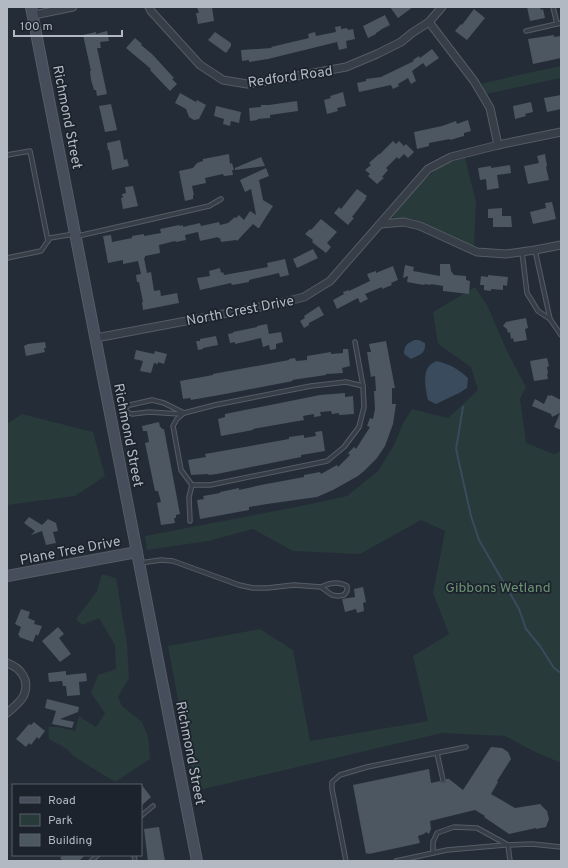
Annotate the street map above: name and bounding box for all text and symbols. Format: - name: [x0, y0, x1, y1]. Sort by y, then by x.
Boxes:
- scale bar: [14, 12, 122, 38]
- text: 100 m: [20, 19, 53, 35]
- street label: Redford Road: [247, 63, 334, 92]
- street label: Richmond Street: [48, 64, 85, 171]
- street label: North Crest Drive: [185, 293, 296, 330]
- street label: Richmond Street: [109, 382, 146, 489]
- street label: Plane Tree Drive: [19, 533, 122, 570]
- park label: Gibbons Wetland: [445, 580, 551, 597]
- street label: Richmond Street: [171, 700, 208, 807]
- legend: [12, 784, 142, 856]
- text: Road: [48, 793, 76, 809]
- text: Park: [48, 813, 73, 829]
- text: Building: [48, 833, 92, 849]

